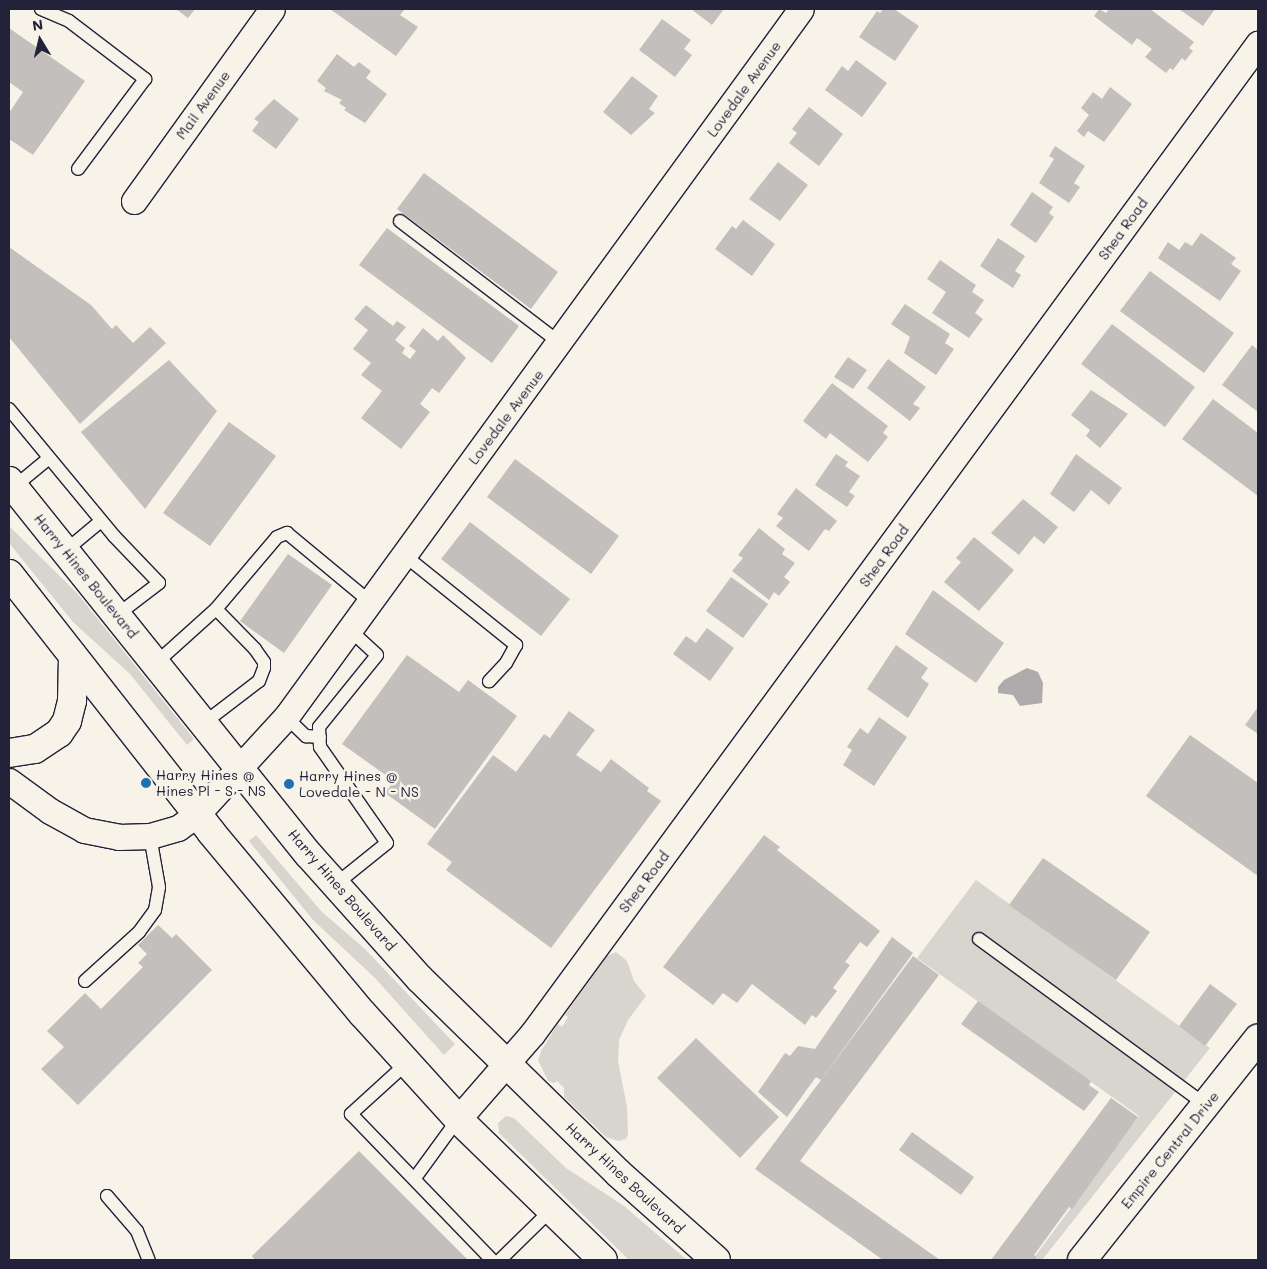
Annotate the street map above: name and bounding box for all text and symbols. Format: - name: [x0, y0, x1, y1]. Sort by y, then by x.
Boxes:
- text: N: [31, 14, 44, 35]
- north arrow: [15, 15, 65, 65]
- street label: Lovedale Avenue: [704, 38, 784, 140]
- street label: Mail Avenue: [173, 67, 233, 143]
- street label: Shea Road: [1095, 195, 1151, 263]
- street label: Lovedale Avenue: [465, 366, 547, 468]
- street label: Harry Hines Boulevard: [31, 510, 141, 642]
- street label: Shea Road: [856, 522, 912, 590]
- place label: Harry Hines @ Hines Pl - S - NS: [156, 767, 266, 800]
- place label: Harry Hines @ Lovedale - N - NS: [299, 768, 419, 800]
- marker: Harry Hines @ Hines Pl - S - NS: [140, 777, 152, 789]
- marker: Harry Hines @ Lovedale - N - NS: [283, 778, 295, 790]
- street label: Harry Hines Boulevard: [285, 826, 399, 954]
- street label: Shea Road: [615, 848, 673, 916]
- street label: Empire Central Drive: [1118, 1088, 1222, 1212]
- street label: Harry Hines Boulevard: [562, 1119, 688, 1237]

